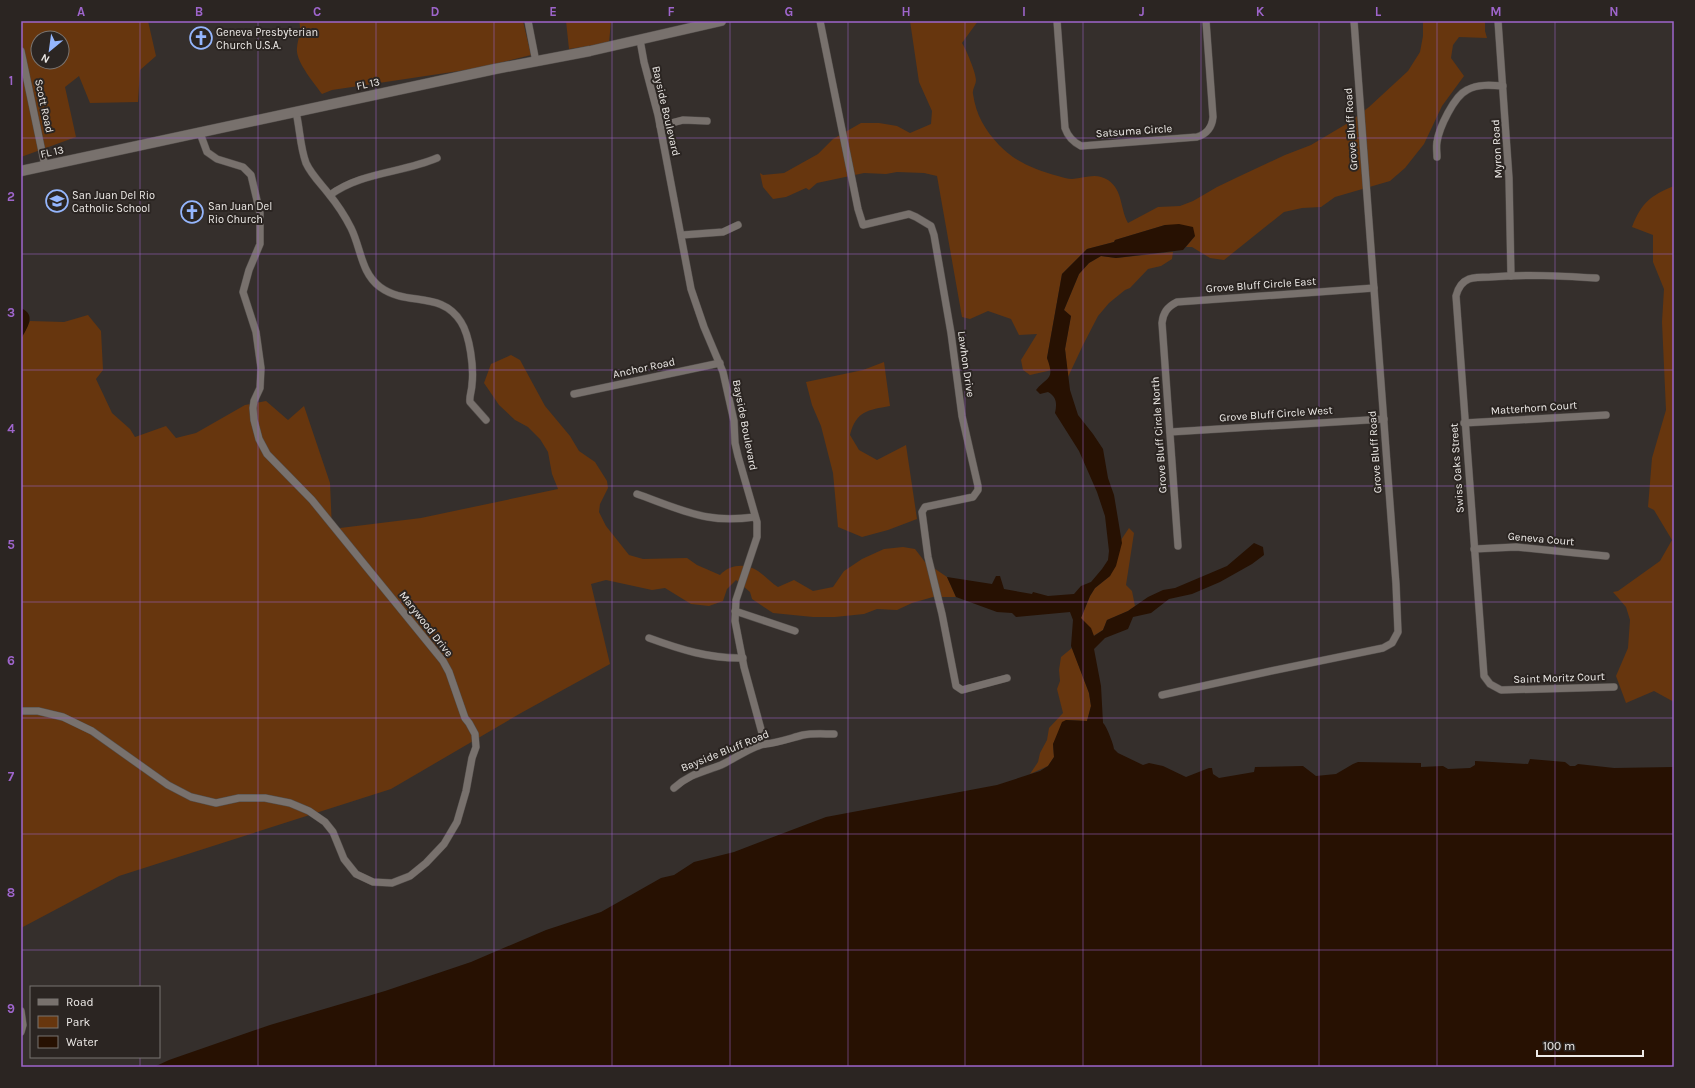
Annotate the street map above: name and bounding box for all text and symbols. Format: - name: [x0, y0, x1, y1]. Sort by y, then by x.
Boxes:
- text: A: [77, 4, 85, 19]
- text: B: [195, 4, 203, 19]
- text: C: [313, 4, 321, 19]
- text: D: [431, 4, 440, 19]
- text: E: [549, 4, 557, 19]
- text: F: [667, 4, 675, 19]
- text: G: [785, 4, 793, 19]
- text: H: [901, 4, 911, 19]
- text: I: [1022, 4, 1026, 19]
- text: J: [1139, 4, 1145, 19]
- text: K: [1256, 4, 1265, 19]
- text: L: [1375, 4, 1382, 19]
- text: M: [1490, 4, 1502, 19]
- text: N: [1609, 4, 1619, 19]
- church icon: Geneva Presbyterian Church U.S.A.: [188, 25, 214, 51]
- place label: Geneva Presbyterian Church U.S.A.: [216, 26, 318, 52]
- north arrow: [30, 30, 70, 70]
- text: N: [39, 51, 52, 66]
- street label: Bayside Boulevard: [649, 65, 683, 157]
- text: 1: [9, 73, 13, 88]
- street label: FL 13: [355, 75, 381, 93]
- street label: Scott Road: [32, 78, 56, 134]
- street label: Grove Bluff Road: [1342, 87, 1360, 171]
- street label: Myron Road: [1489, 119, 1505, 179]
- street label: Satsuma Circle: [1095, 122, 1173, 140]
- street label: FL 13: [39, 143, 65, 161]
- school or university icon: San Juan Del Rio Catholic School: [44, 188, 70, 214]
- text: 2: [7, 189, 15, 204]
- place label: San Juan Del Rio Catholic School: [72, 189, 155, 215]
- church icon: San Juan Del Rio Church: [179, 199, 205, 225]
- place label: San Juan Del Rio Church: [208, 200, 272, 226]
- street label: Grove Bluff Circle East: [1205, 275, 1317, 295]
- text: 3: [7, 305, 15, 320]
- street label: Lawhon Drive: [955, 330, 977, 398]
- street label: Anchor Road: [612, 355, 676, 381]
- street label: Grove Bluff Circle North: [1148, 376, 1170, 494]
- street label: Bayside Boulevard: [730, 379, 760, 471]
- street label: Matterhorn Court: [1490, 398, 1578, 418]
- street label: Grove Bluff Circle West: [1219, 404, 1333, 424]
- street label: Grove Bluff Road: [1366, 410, 1384, 494]
- text: 4: [7, 421, 15, 436]
- street label: Swiss Oaks Street: [1447, 423, 1467, 513]
- street label: Geneva Court: [1507, 530, 1575, 548]
- text: 5: [7, 537, 15, 552]
- street label: Marywood Drive: [396, 589, 456, 660]
- text: 6: [7, 653, 15, 668]
- street label: Saint Moritz Court: [1513, 670, 1605, 686]
- street label: Bayside Bluff Road: [679, 727, 771, 775]
- text: 7: [8, 769, 15, 784]
- text: 8: [7, 885, 15, 900]
- legend: [30, 986, 160, 1058]
- text: Road: [66, 995, 94, 1009]
- text: 9: [7, 1001, 15, 1016]
- text: Park: [66, 1015, 91, 1029]
- scale bar: [1537, 1032, 1643, 1058]
- text: Water: [66, 1035, 99, 1049]
- text: 100 m: [1543, 1039, 1575, 1053]

